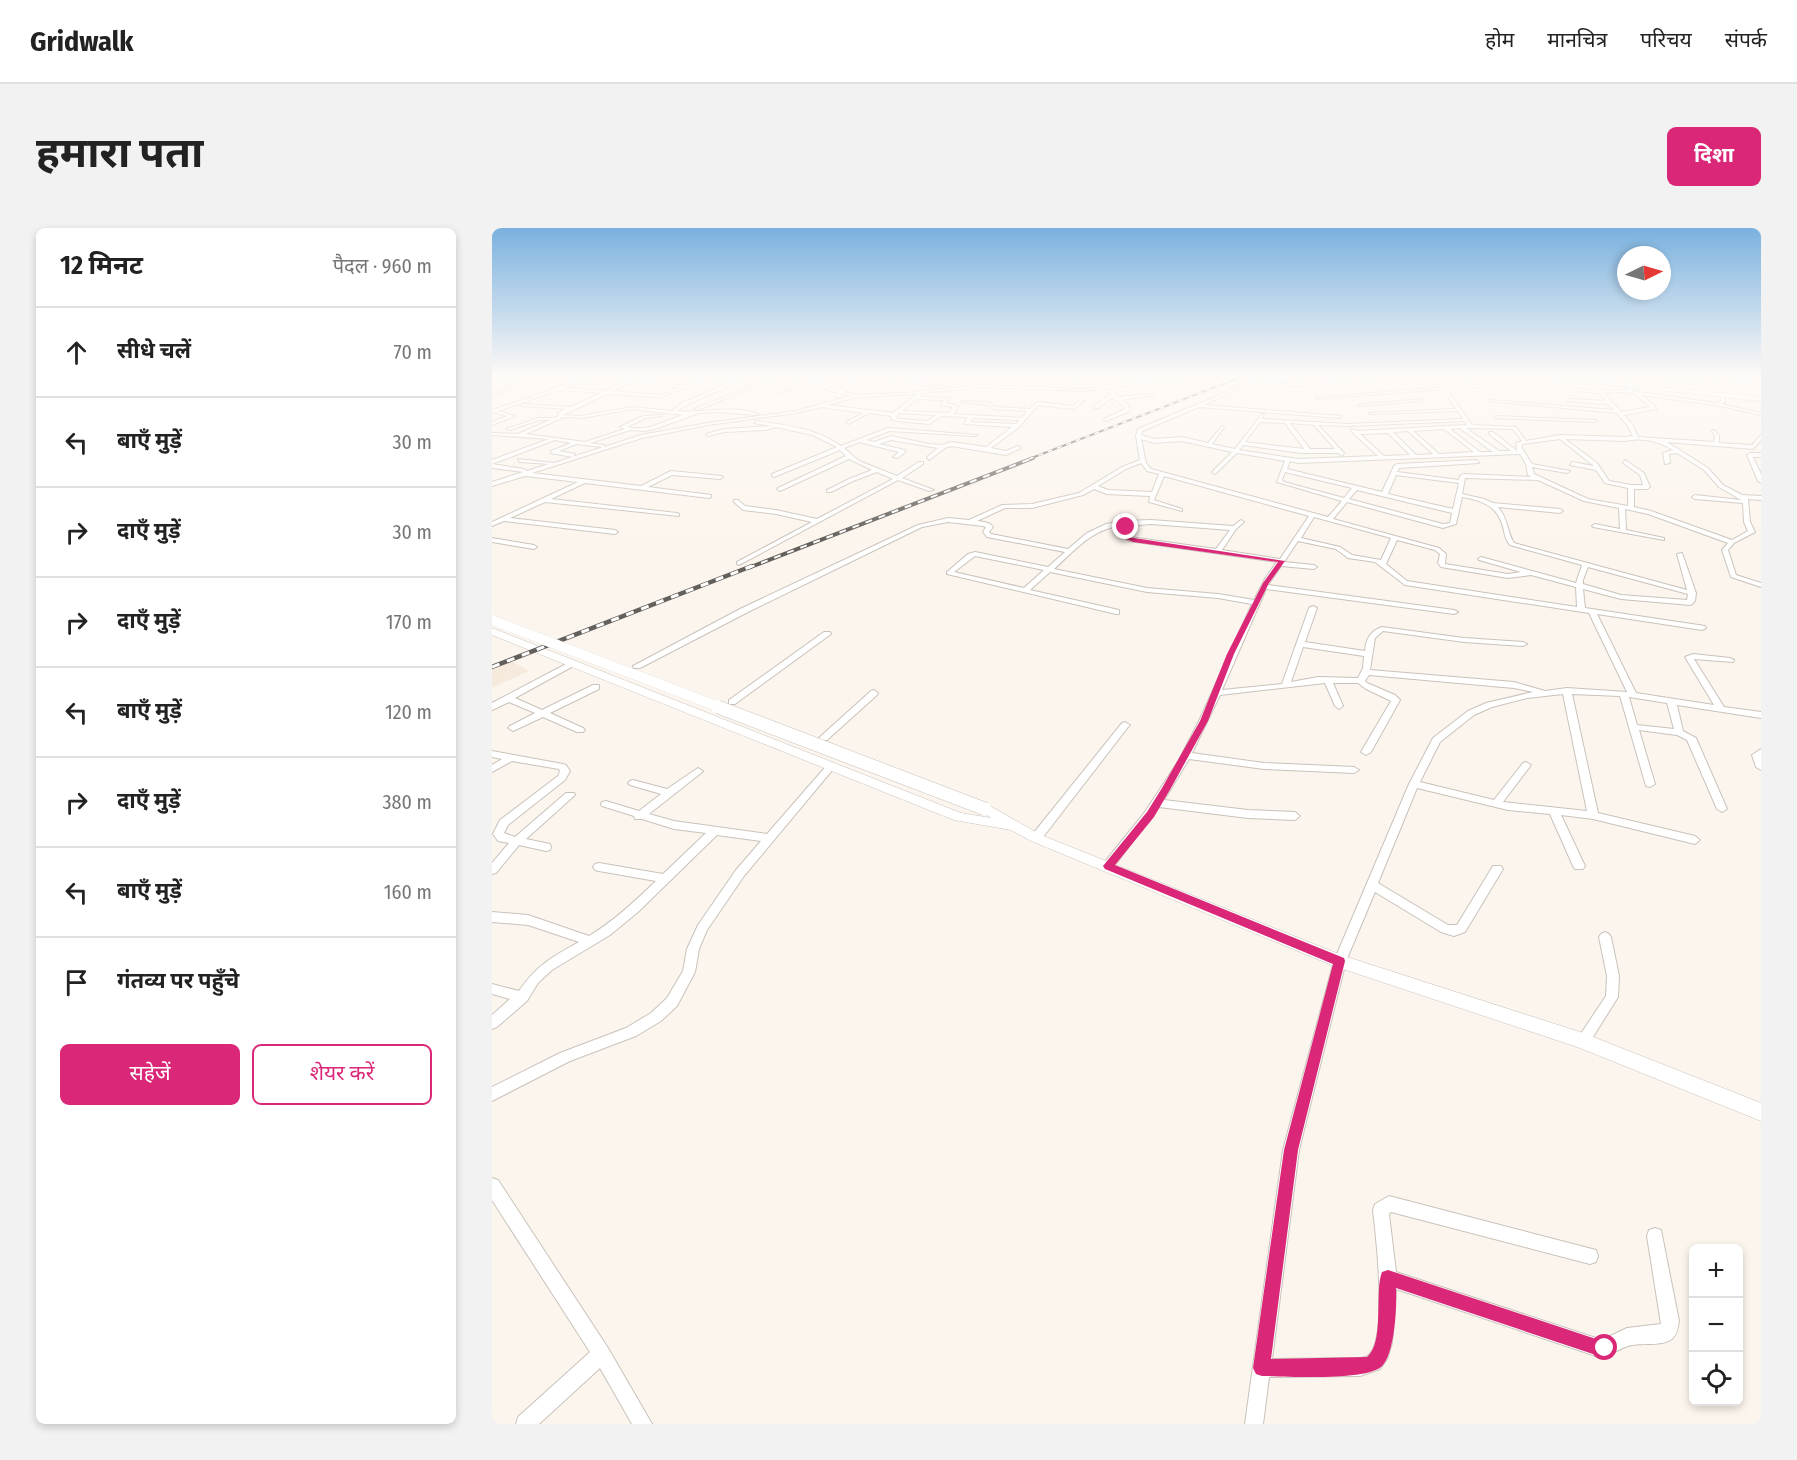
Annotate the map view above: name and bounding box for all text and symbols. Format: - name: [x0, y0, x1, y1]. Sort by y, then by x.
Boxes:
- text: Gridwalk: [30, 25, 134, 58]
- text: होम: [1485, 27, 1514, 53]
- text: मानचित्र: [1547, 27, 1607, 53]
- text: परिचय: [1640, 27, 1692, 53]
- text: संपर्क: [1725, 27, 1767, 53]
- button: दिशा: [1667, 127, 1761, 186]
- text: हमारा पता: [36, 128, 203, 178]
- north arrow: [1617, 246, 1671, 300]
- text: 12 मिनट: [60, 250, 143, 281]
- text: पैदल · 960 m: [333, 254, 432, 278]
- icon: ahead: [60, 336, 93, 369]
- text: सीधे चलें: [117, 337, 191, 364]
- text: 70 m: [394, 340, 432, 364]
- icon: left: [60, 426, 93, 459]
- text: बाएँ मुड़ें: [117, 427, 182, 454]
- text: 30 m: [392, 430, 432, 454]
- route end: [1112, 513, 1138, 539]
- icon: right: [60, 516, 93, 549]
- text: दाएँ मुड़ें: [117, 517, 181, 544]
- text: 30 m: [392, 520, 432, 544]
- icon: right: [60, 606, 93, 639]
- text: दाएँ मुड़ें: [117, 607, 181, 634]
- text: 170 m: [386, 610, 432, 634]
- icon: left: [60, 696, 93, 729]
- text: बाएँ मुड़ें: [117, 697, 182, 724]
- text: 120 m: [385, 700, 432, 724]
- icon: right: [60, 786, 93, 819]
- text: दाएँ मुड़ें: [117, 787, 181, 814]
- text: 380 m: [382, 790, 432, 814]
- icon: left: [60, 876, 93, 909]
- text: बाएँ मुड़ें: [117, 877, 182, 904]
- text: 160 m: [384, 880, 432, 904]
- icon: arrive: [60, 966, 93, 999]
- text: गंतव्य पर पहुँचे: [117, 967, 239, 994]
- button: सहेजें: [60, 1044, 240, 1105]
- button: शेयर करें: [252, 1044, 432, 1105]
- map controls: [1689, 1244, 1743, 1406]
- button: +: [1689, 1244, 1743, 1298]
- button: −: [1689, 1298, 1743, 1352]
- route start: [1591, 1334, 1617, 1360]
- button: locate: [1689, 1352, 1743, 1406]

